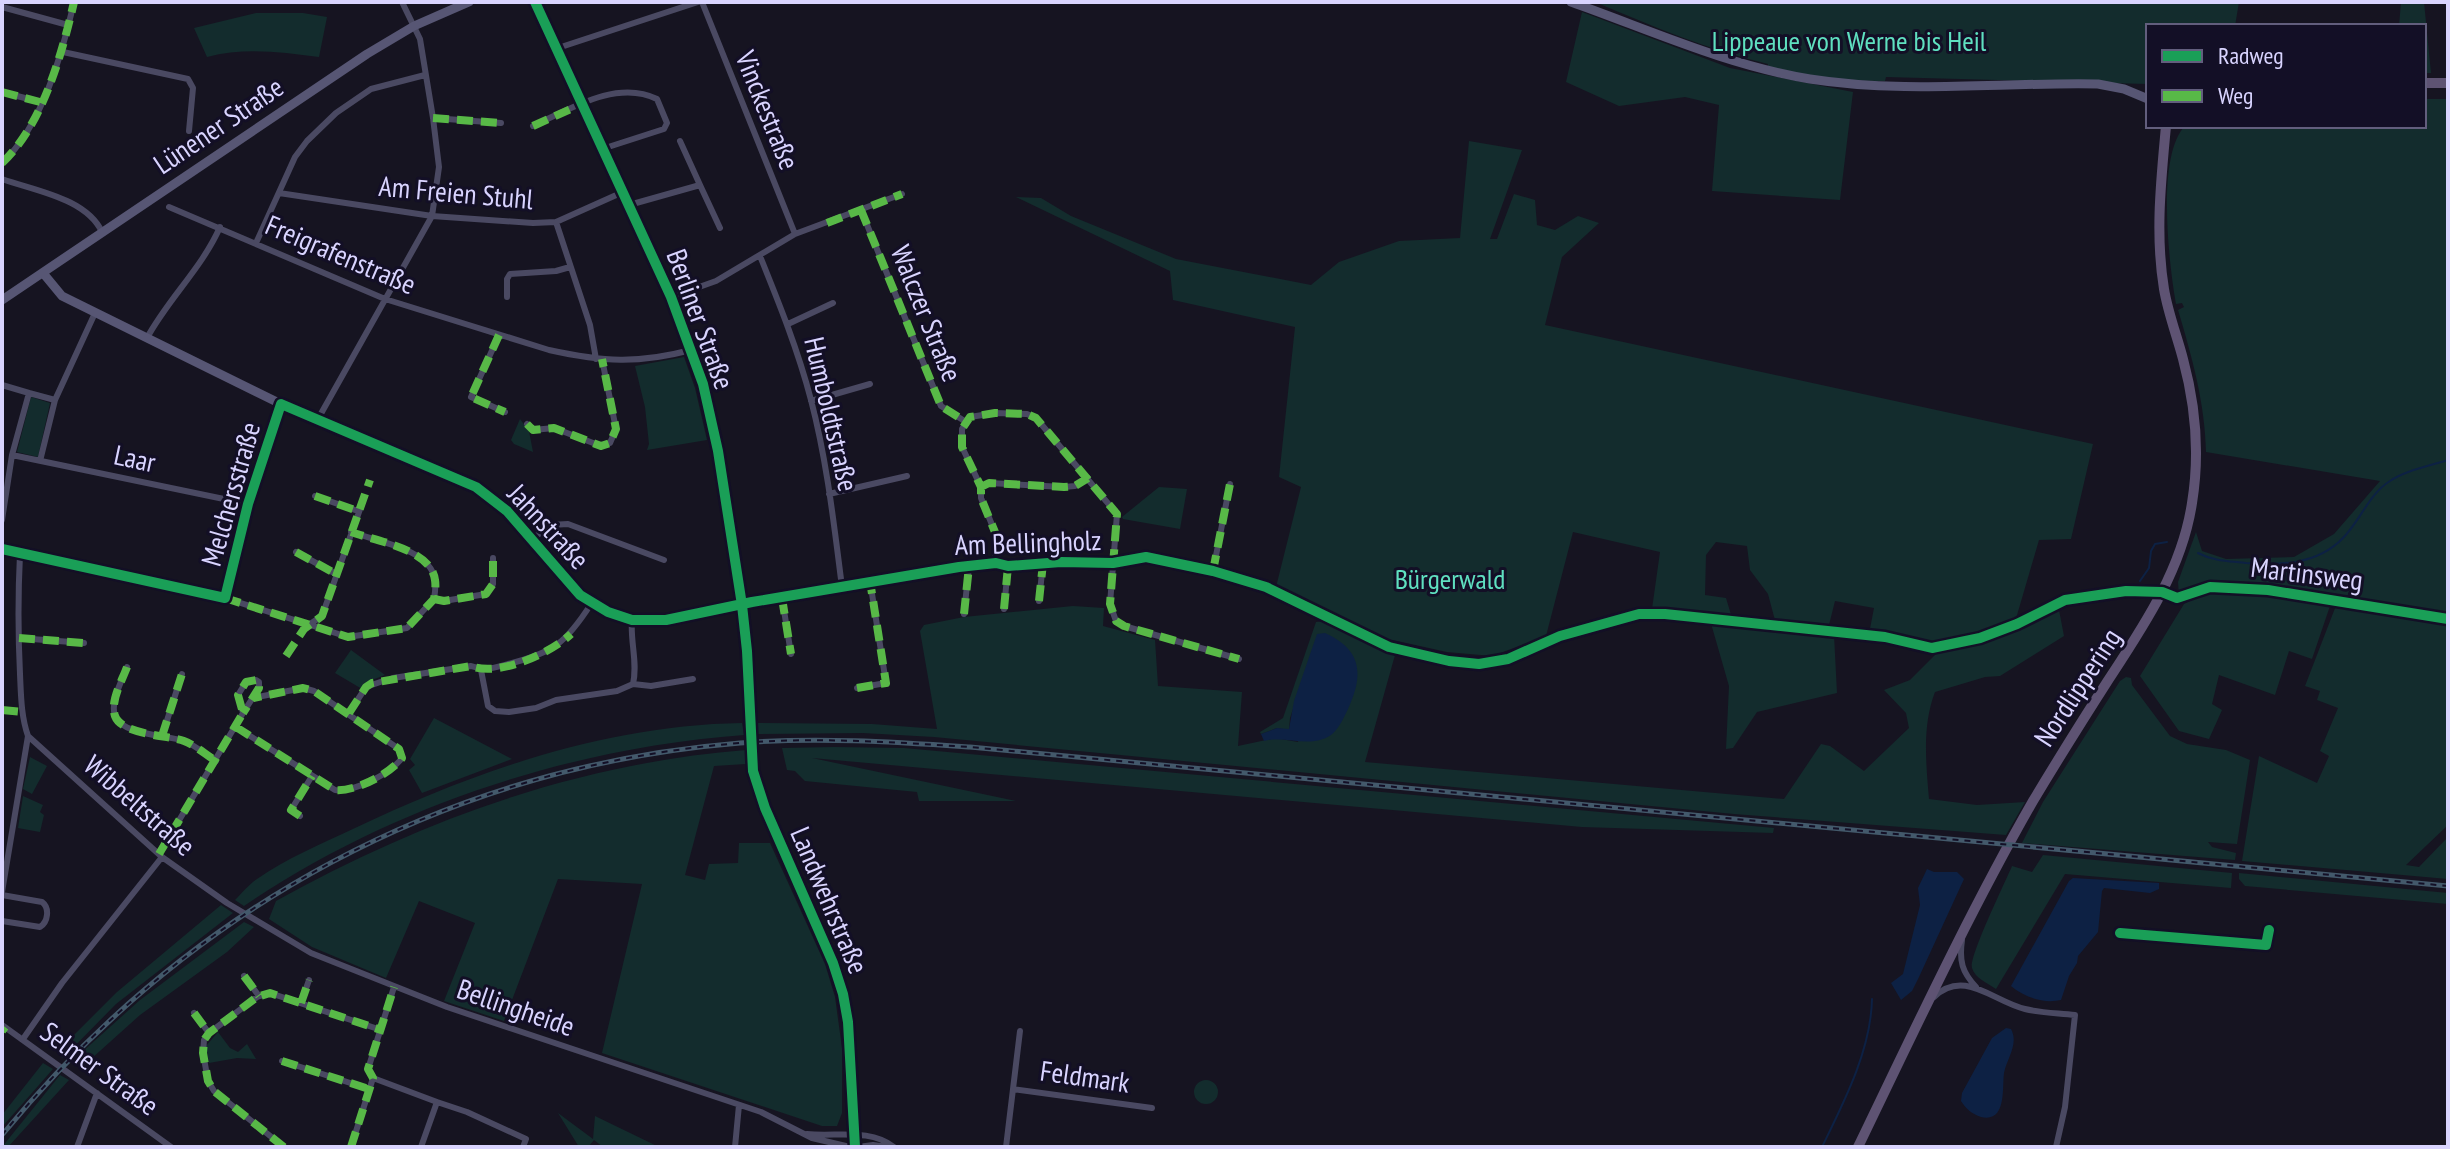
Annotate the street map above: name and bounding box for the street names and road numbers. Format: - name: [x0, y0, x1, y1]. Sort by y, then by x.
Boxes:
- street label: Vinckestraße: [727, 44, 809, 175]
- street label: Lünener Straße: [146, 68, 290, 182]
- street label: Am Freien Stuhl: [377, 167, 535, 217]
- street label: Freigrafenstraße: [260, 206, 422, 302]
- street label: Walczer Straße: [883, 239, 971, 387]
- street label: Berliner Straße: [659, 244, 743, 394]
- street label: Humboldtstraße: [796, 333, 868, 495]
- street label: Melchersstraße: [192, 418, 268, 570]
- street label: Laar: [111, 436, 159, 480]
- street label: Jahnstraße: [499, 475, 598, 577]
- street label: Am Bellingholz: [954, 521, 1102, 563]
- street label: Martinsweg: [2249, 548, 2365, 598]
- street label: Nordlippering: [2025, 621, 2129, 753]
- street label: Wibbeltstraße: [76, 746, 204, 864]
- street label: Landwehrstraße: [783, 821, 877, 979]
- street label: Bellingheide: [452, 970, 580, 1044]
- street label: Selmer Straße: [34, 1013, 166, 1123]
- street label: Feldmark: [1038, 1051, 1132, 1101]

